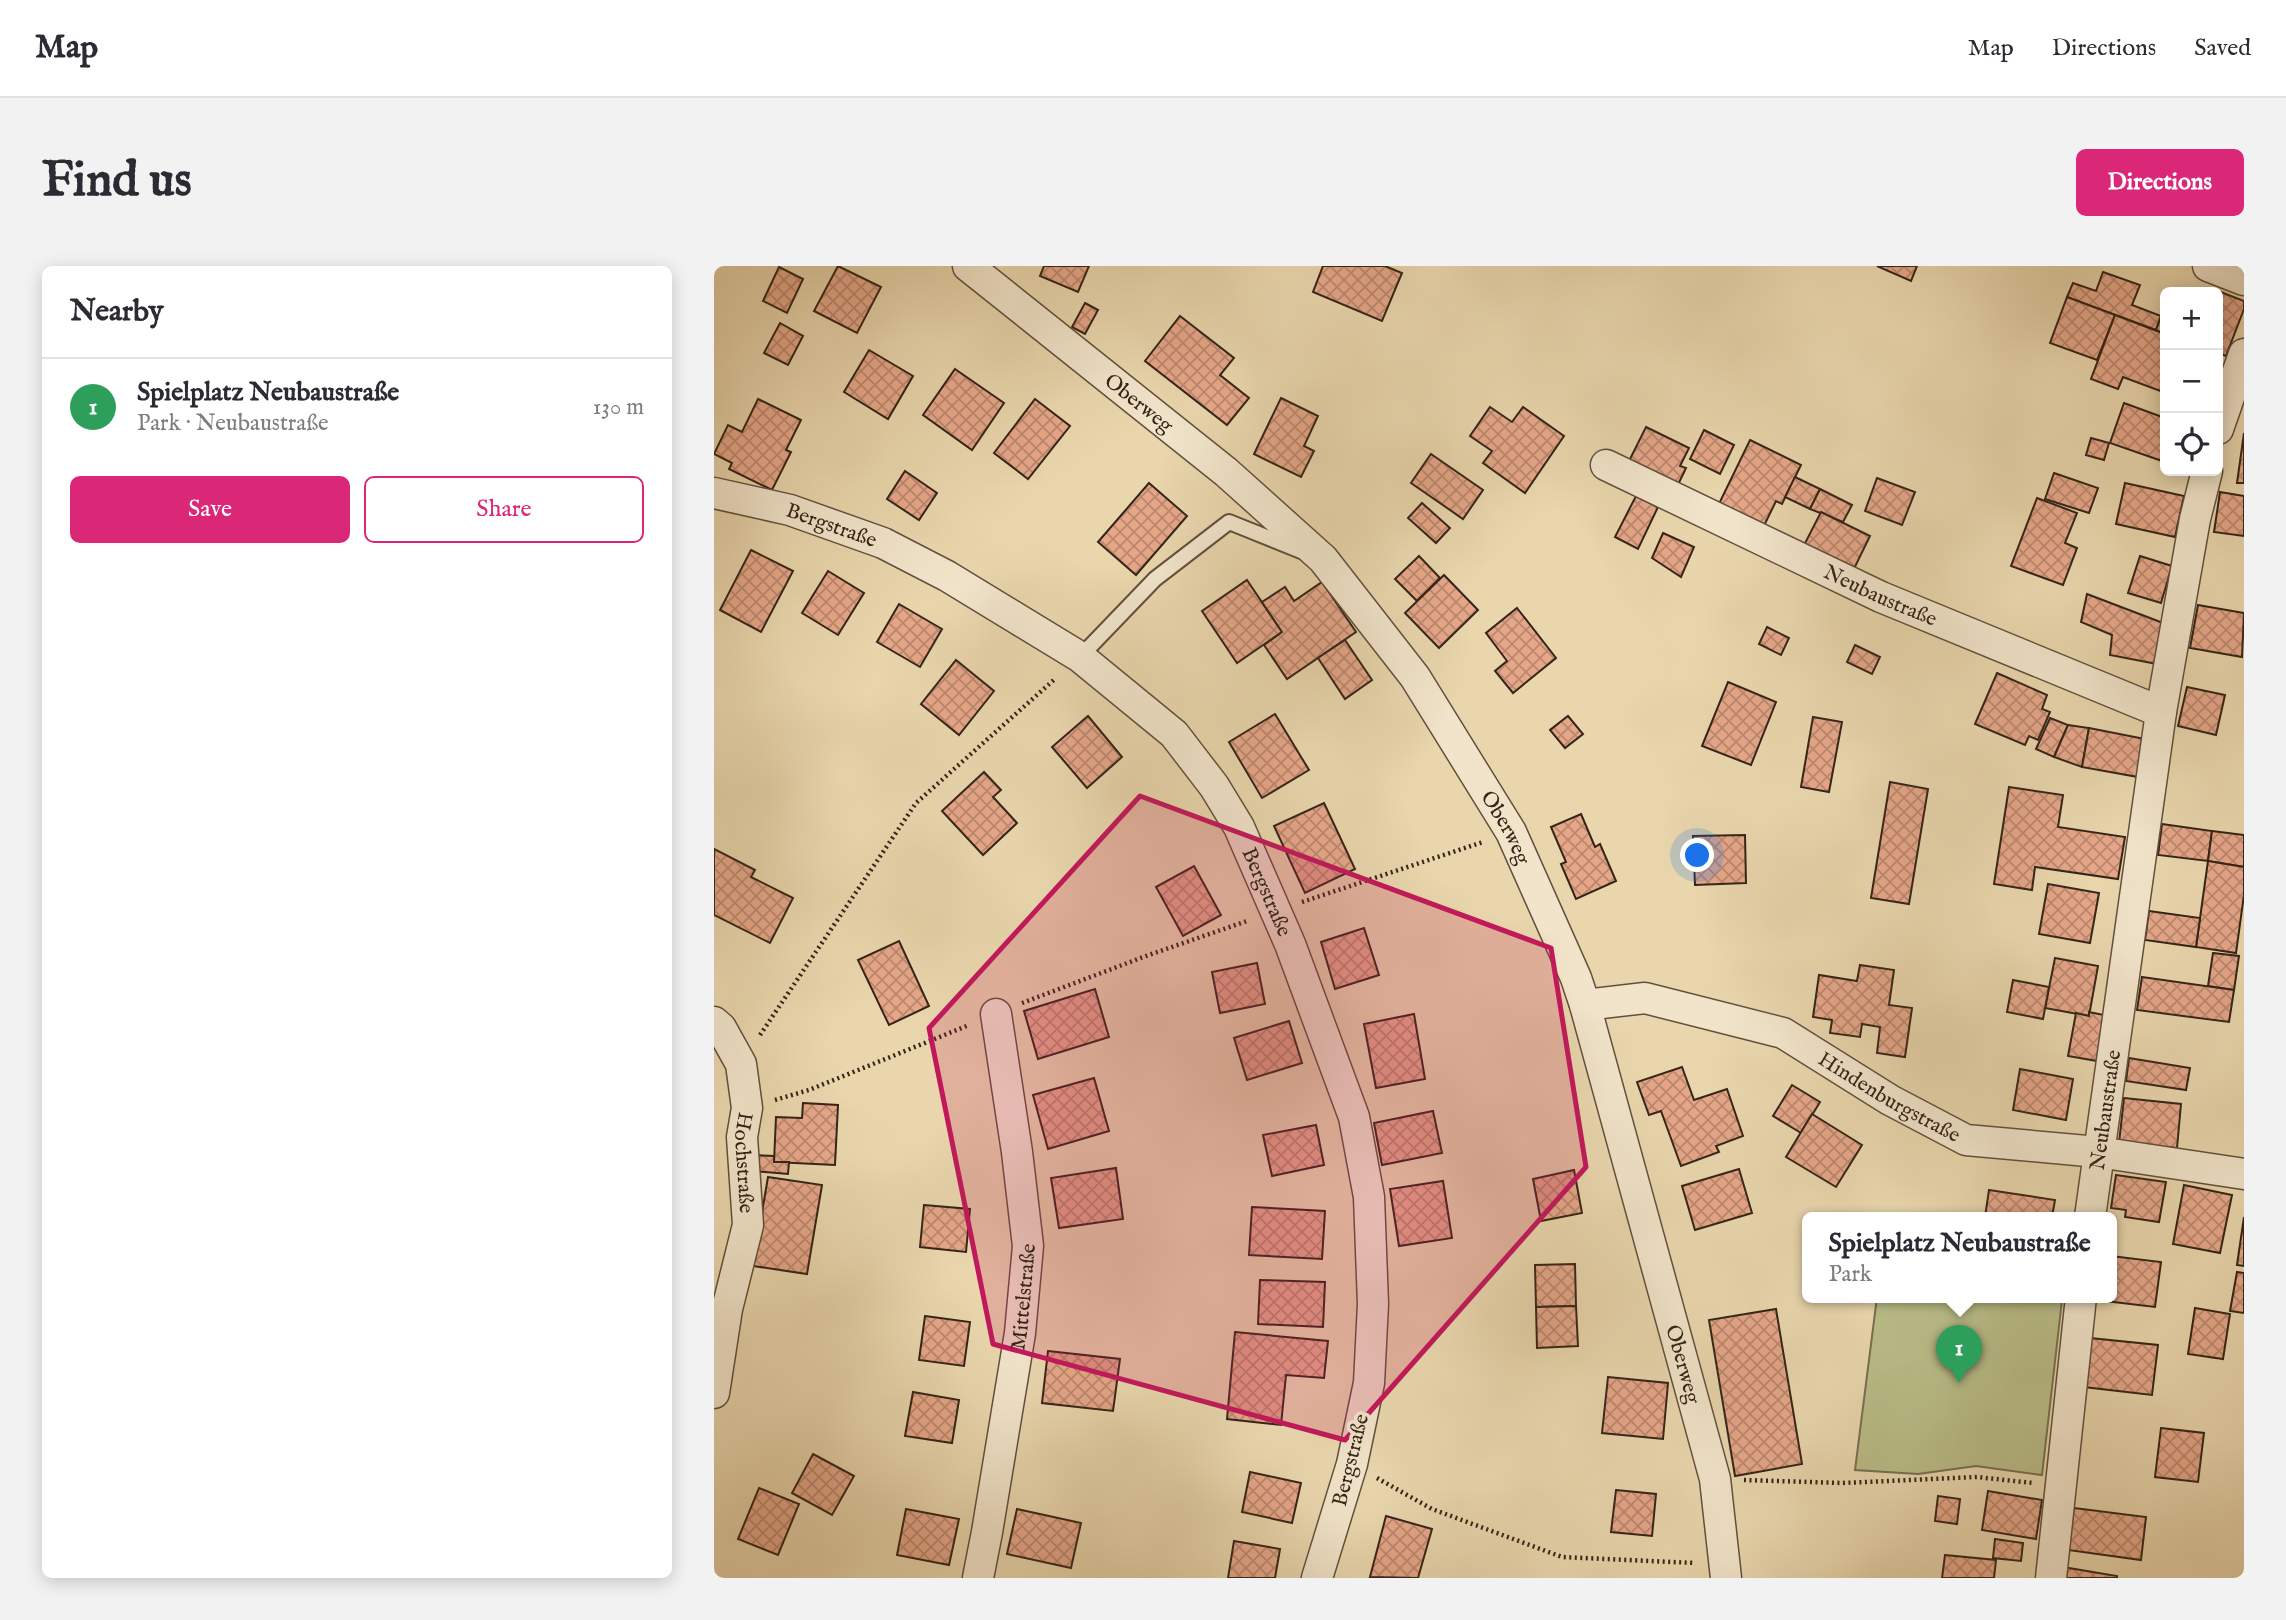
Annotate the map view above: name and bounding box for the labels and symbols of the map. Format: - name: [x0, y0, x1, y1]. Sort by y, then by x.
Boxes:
- street label: Oberweg: [1098, 368, 1179, 440]
- street label: Bergstraße: [782, 498, 880, 555]
- street label: Neubaustraße: [1819, 559, 1941, 634]
- street label: Oberweg: [1474, 786, 1536, 870]
- your location: [1680, 838, 1714, 872]
- street label: Bergstraße: [1235, 844, 1297, 941]
- street label: Hindenburgstraße: [1813, 1046, 1965, 1150]
- street label: Neubaustraße: [2085, 1048, 2128, 1172]
- street label: Hochstraße: [726, 1110, 759, 1215]
- street label: Mittelstraße: [1005, 1242, 1043, 1352]
- street label: Oberweg: [1658, 1322, 1706, 1408]
- pin: 1: [1936, 1325, 1982, 1383]
- street label: Bergstraße: [1327, 1411, 1376, 1509]

